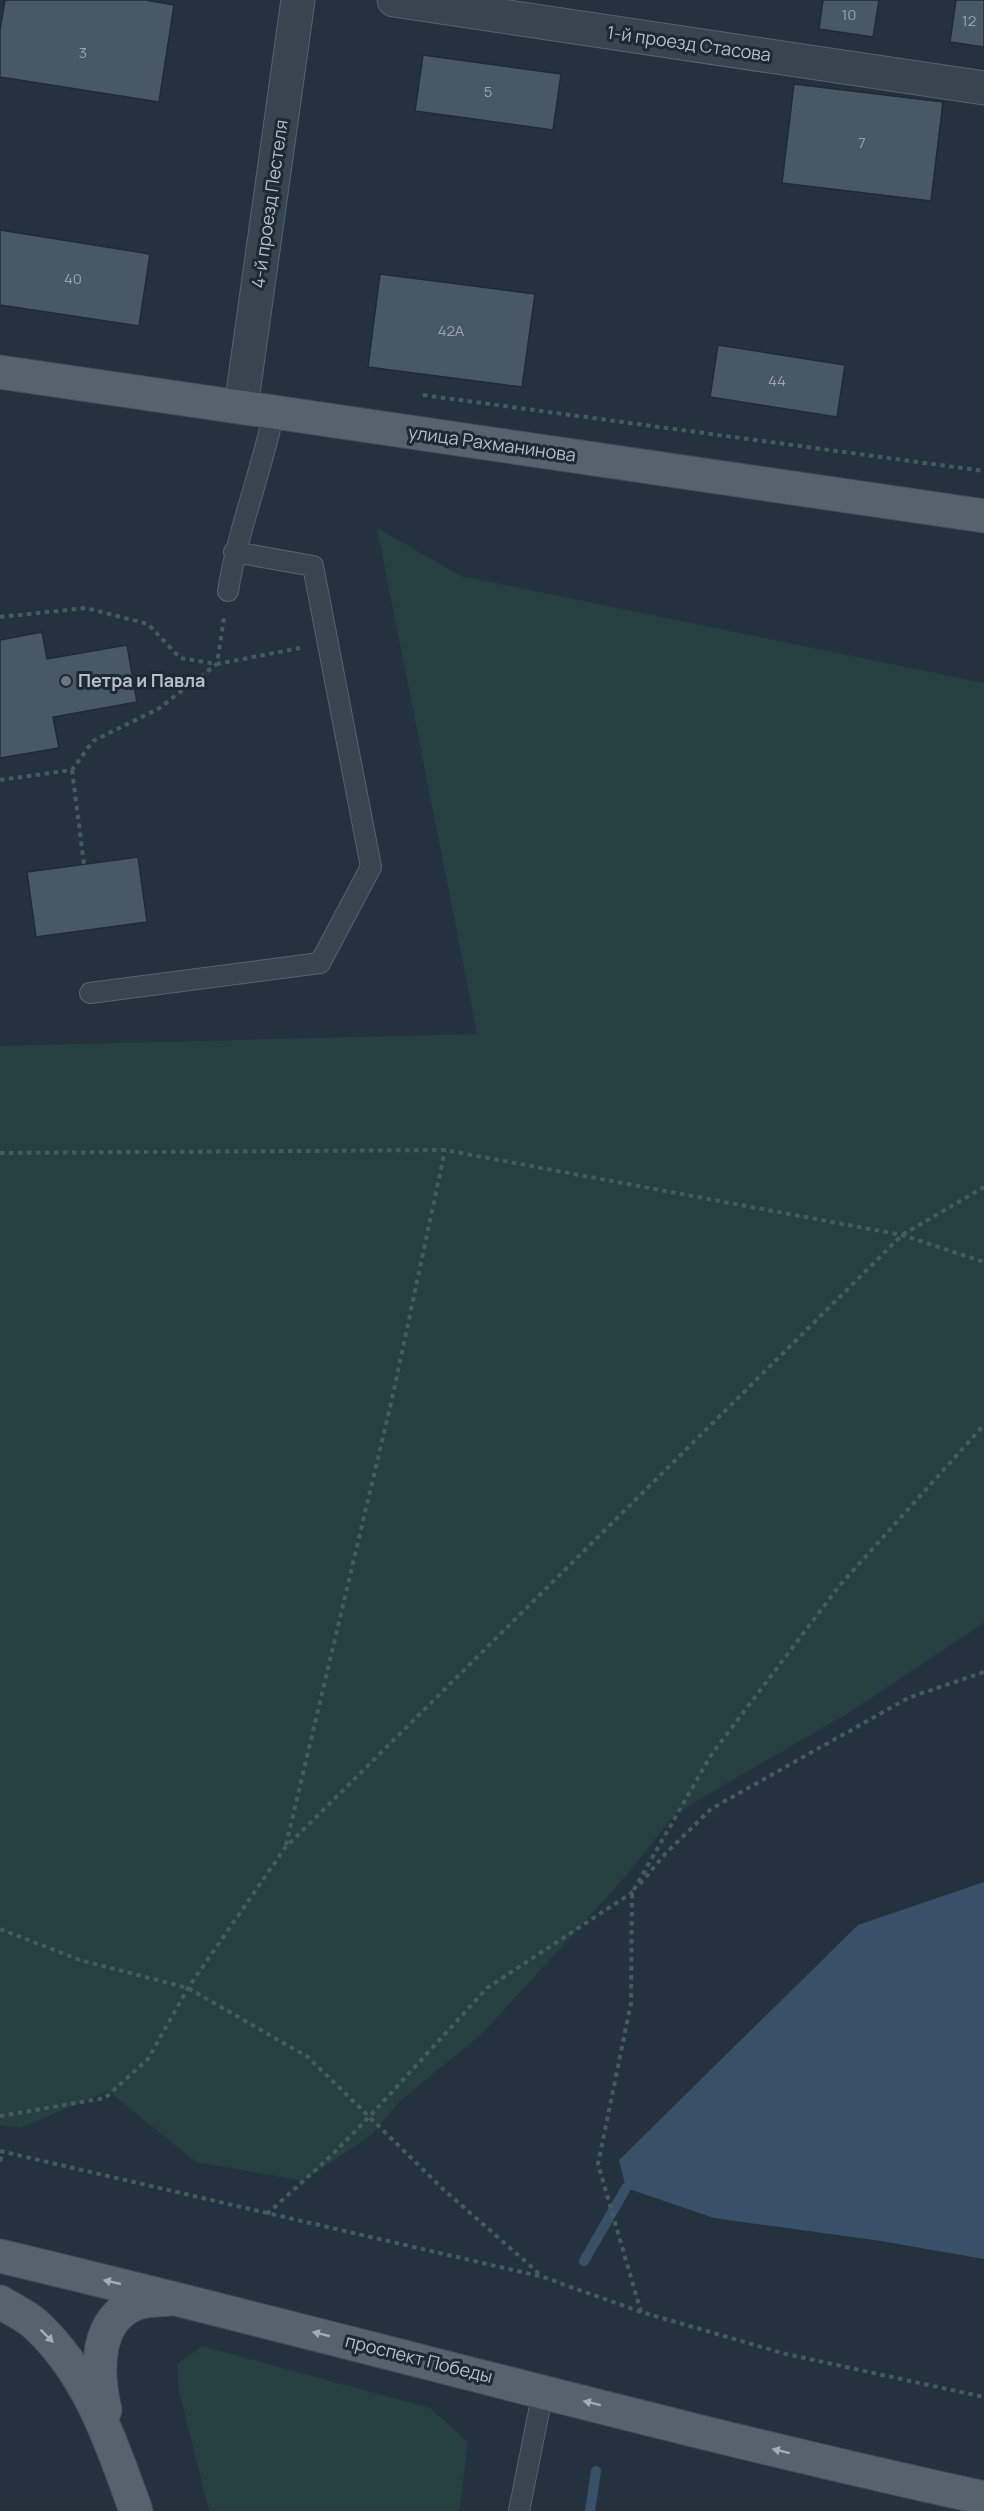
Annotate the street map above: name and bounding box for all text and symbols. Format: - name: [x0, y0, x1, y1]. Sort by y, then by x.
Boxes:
- house number: 10: [842, 4, 857, 25]
- house number: 12: [962, 10, 976, 31]
- street label: 1-й проезд Стасова: [606, 20, 773, 66]
- house number: 3: [79, 42, 87, 63]
- house number: 5: [484, 81, 492, 102]
- street label: 4-й проезд Пестеля: [245, 118, 293, 290]
- house number: 7: [858, 132, 866, 153]
- house number: 40: [64, 268, 82, 289]
- house number: 42А: [438, 320, 465, 341]
- house number: 44: [768, 370, 786, 391]
- street label: улица Рахманинова: [407, 419, 578, 467]
- place label: Петра и Павла: [78, 668, 205, 692]
- marker: Петра и Павла: [59, 674, 73, 688]
- one-way arrow: [102, 2277, 121, 2287]
- street label: проспект Победы: [343, 2328, 495, 2388]
- one-way arrow: [40, 2329, 54, 2344]
- one-way arrow: [312, 2329, 330, 2339]
- one-way arrow: [582, 2398, 601, 2408]
- one-way arrow: [771, 2446, 790, 2456]

